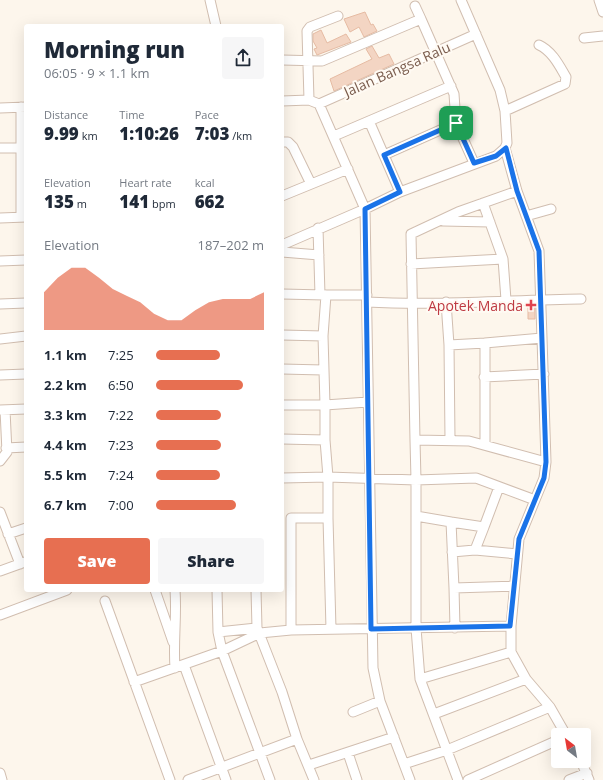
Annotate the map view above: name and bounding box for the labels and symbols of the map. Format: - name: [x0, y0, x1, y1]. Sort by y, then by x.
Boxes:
- street label: Jalan Bangsa Ralu: [339, 37, 453, 102]
- pin: [439, 106, 473, 140]
- place label: Apotek Manda: [428, 296, 523, 315]
- marker: Apotek Manda: [526, 300, 536, 310]
- north arrow: [551, 728, 591, 768]

